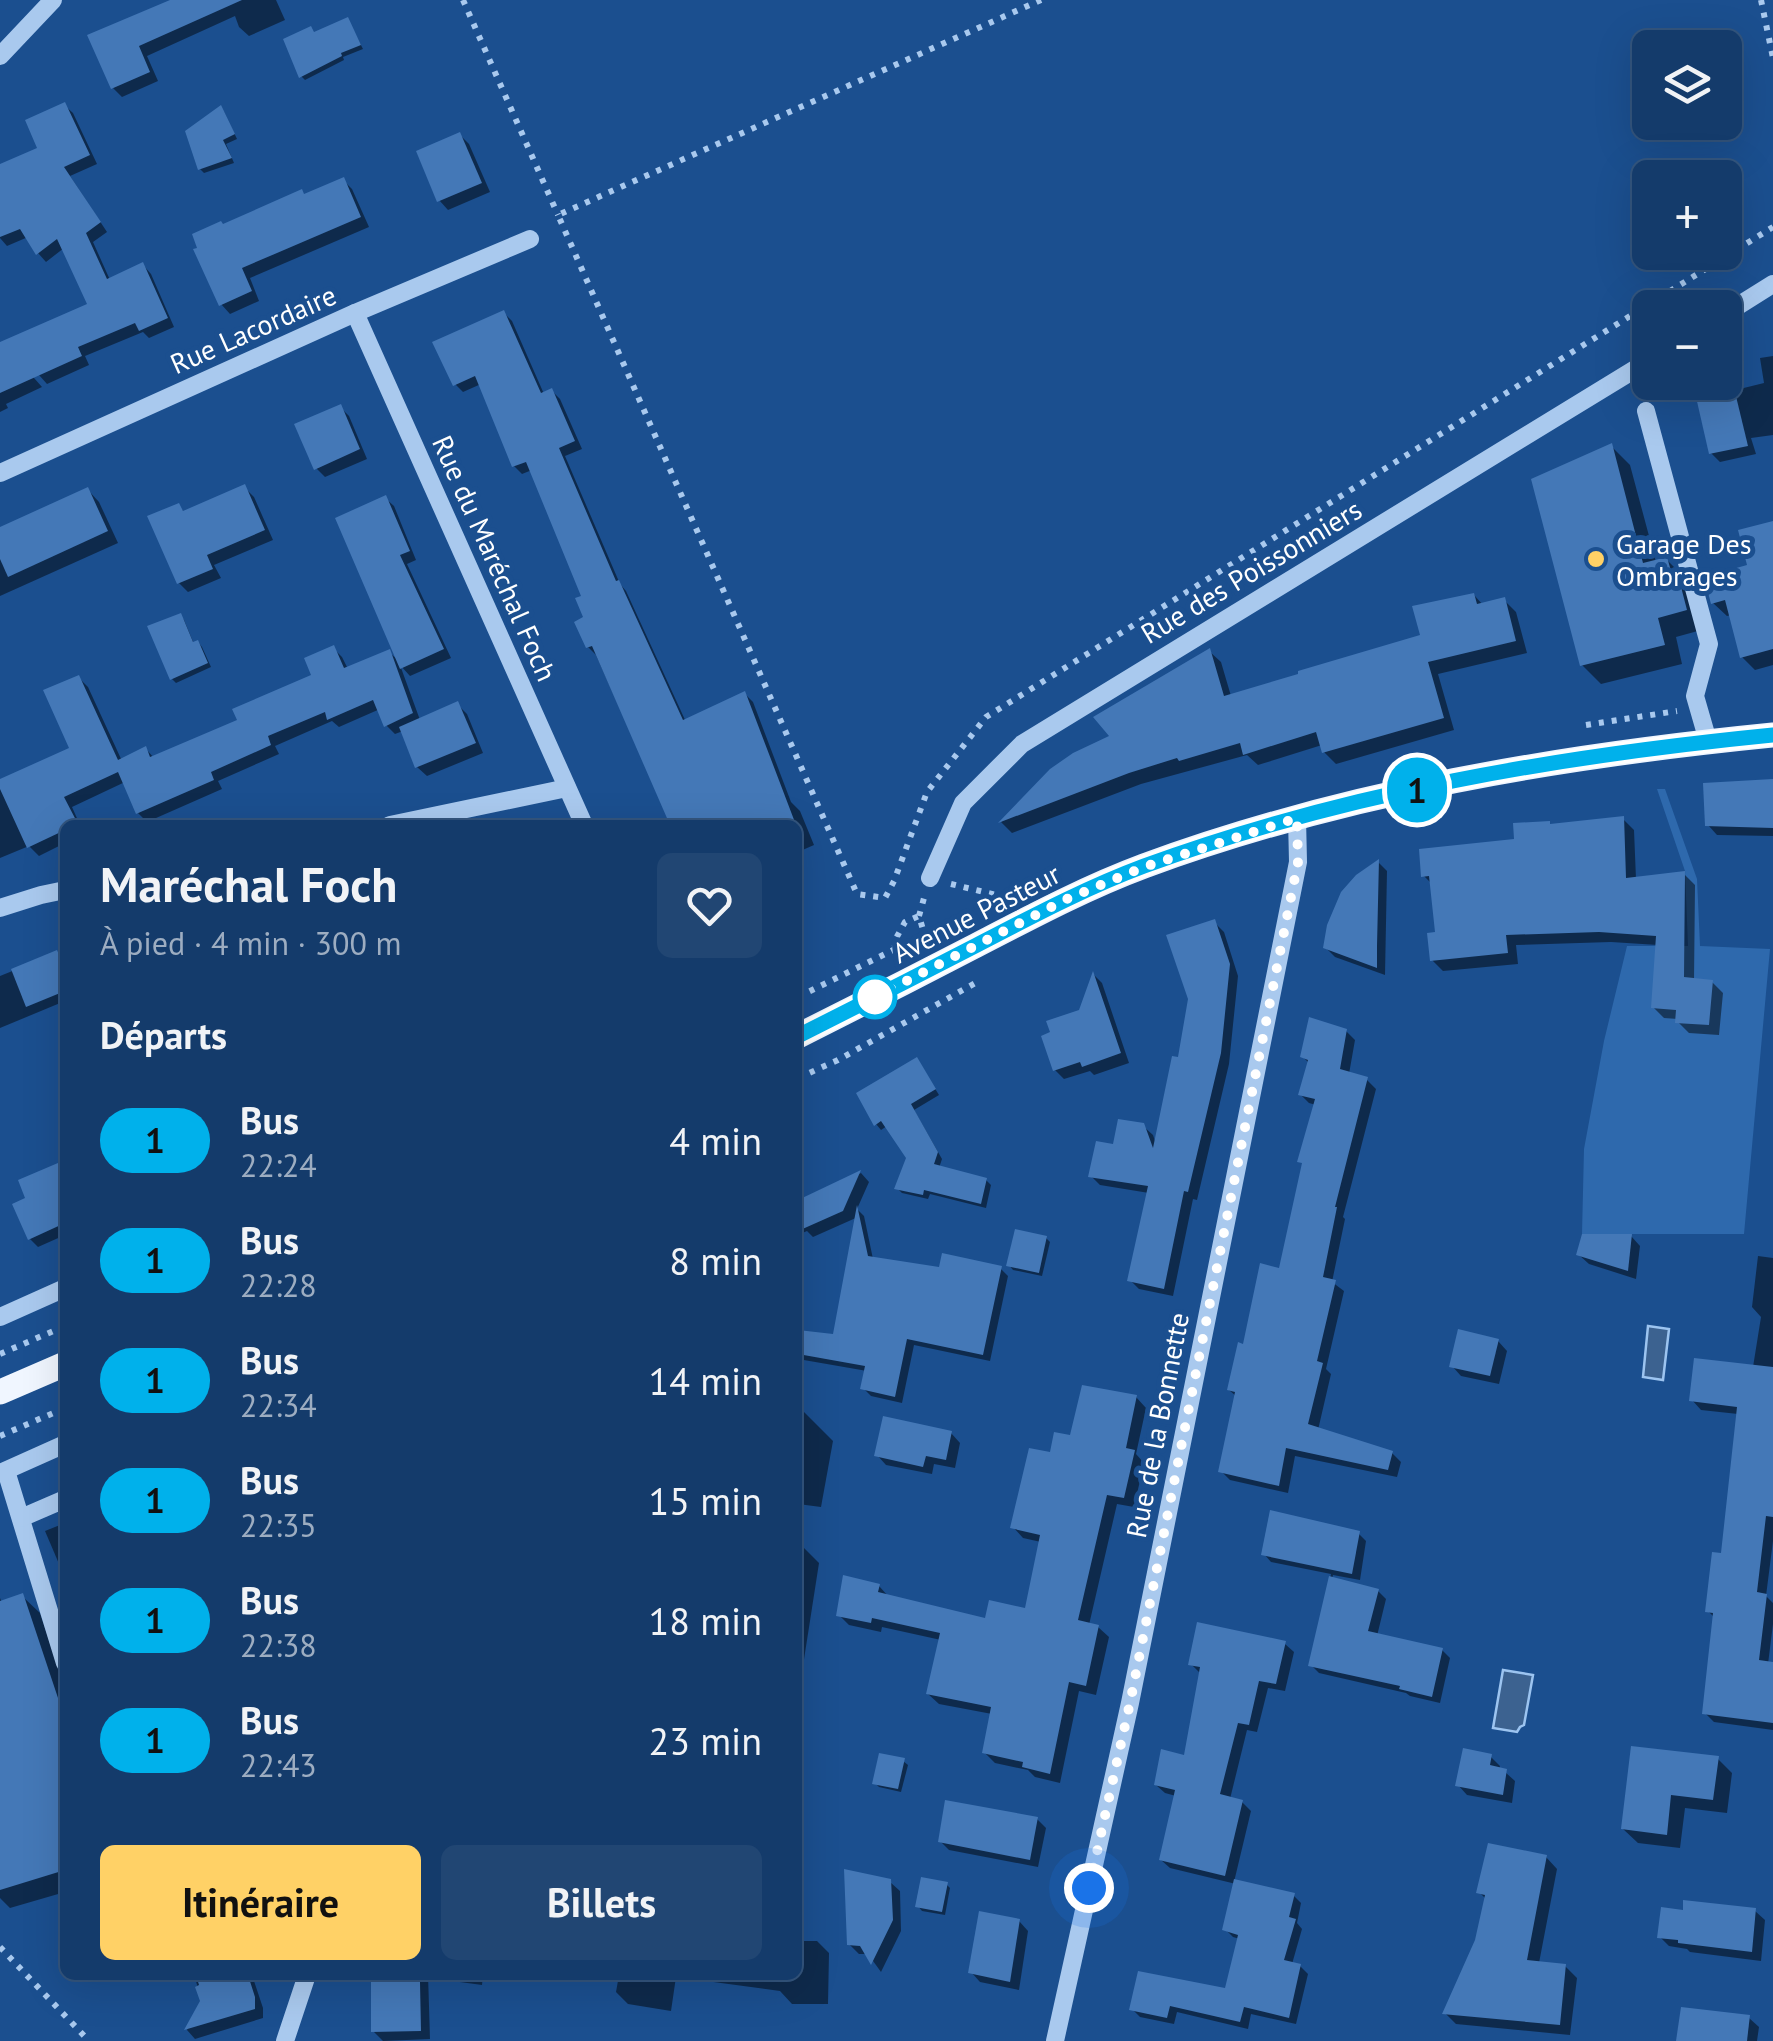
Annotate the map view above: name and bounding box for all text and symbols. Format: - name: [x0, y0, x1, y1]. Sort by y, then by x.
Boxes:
- map controls: [1632, 30, 1742, 400]
- button: layers: [1632, 30, 1742, 140]
- button: +: [1632, 160, 1742, 270]
- street label: Rue Lacordaire: [164, 276, 342, 382]
- button: −: [1632, 290, 1742, 400]
- street label: Rue du Maréchal Foch: [424, 429, 566, 687]
- street label: Rue des Poissonniers: [1134, 490, 1368, 652]
- place label: Garage Des Ombrages: [1616, 525, 1752, 594]
- marker: Garage Des Ombrages: [1585, 548, 1607, 570]
- line badge: 1: [1384, 758, 1450, 822]
- text: 1: [1407, 767, 1427, 813]
- text: Maréchal Foch: [100, 853, 397, 915]
- button: heart: [657, 853, 762, 958]
- street label: Avenue Pasteur: [886, 855, 1066, 971]
- text: À pied · 4 min · 300 m: [100, 922, 401, 964]
- unlabelled marker: [854, 976, 896, 1018]
- text: Départs: [100, 1010, 227, 1059]
- text: Bus: [240, 1095, 299, 1144]
- text: 4 min: [669, 1116, 762, 1165]
- text: 1: [145, 1117, 165, 1163]
- text: 22:24: [240, 1144, 317, 1186]
- text: Bus: [240, 1215, 299, 1264]
- text: 8 min: [669, 1236, 762, 1285]
- text: 1: [145, 1237, 165, 1283]
- text: 22:28: [240, 1264, 317, 1306]
- street label: Rue de la Bonnette: [1117, 1309, 1197, 1541]
- text: Bus: [240, 1335, 299, 1384]
- text: 14 min: [649, 1356, 762, 1405]
- text: 1: [145, 1357, 165, 1403]
- text: 22:34: [240, 1384, 317, 1426]
- text: Bus: [240, 1455, 299, 1504]
- text: 15 min: [649, 1476, 762, 1525]
- text: 1: [145, 1477, 165, 1523]
- text: 22:35: [240, 1504, 317, 1546]
- text: Bus: [240, 1575, 299, 1624]
- text: 18 min: [649, 1596, 762, 1645]
- text: 1: [145, 1597, 165, 1643]
- text: 22:38: [240, 1624, 317, 1666]
- text: Bus: [240, 1695, 299, 1744]
- text: 23 min: [649, 1716, 762, 1765]
- text: 1: [145, 1717, 165, 1763]
- text: 22:43: [240, 1744, 317, 1786]
- button: Itinéraire: [100, 1845, 421, 1960]
- button: Billets: [441, 1845, 762, 1960]
- your location: [1064, 1863, 1114, 1913]

